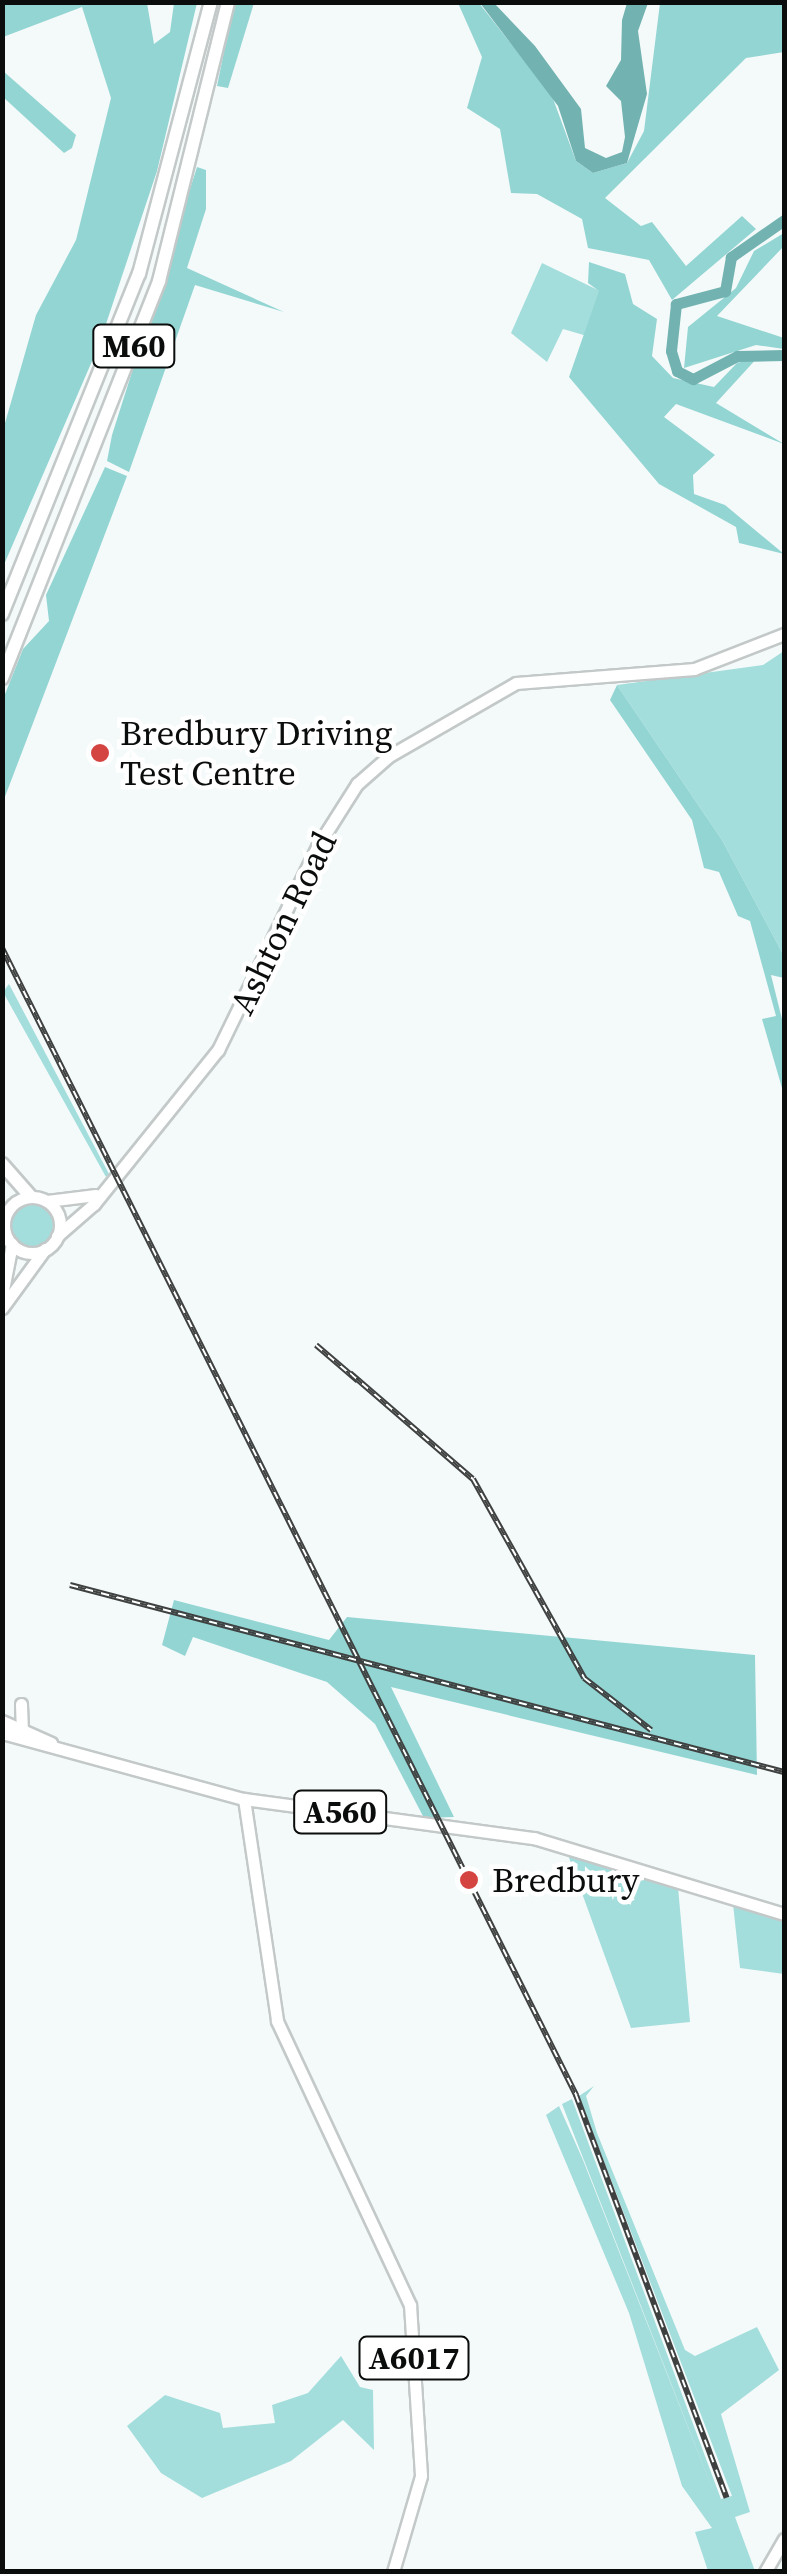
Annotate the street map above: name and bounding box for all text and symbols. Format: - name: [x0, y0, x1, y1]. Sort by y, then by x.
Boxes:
- road number: M60: [92, 319, 176, 373]
- place label: Bredbury Driving Test Centre: [120, 712, 393, 794]
- marker: Bredbury Driving Test Centre: [89, 742, 111, 764]
- street label: Ashton Road: [221, 825, 345, 1021]
- road number: A560: [292, 1785, 388, 1839]
- place label: Bredbury: [492, 1859, 639, 1901]
- marker: Bredbury: [456, 1867, 482, 1893]
- road number: A6017: [356, 2331, 472, 2385]

